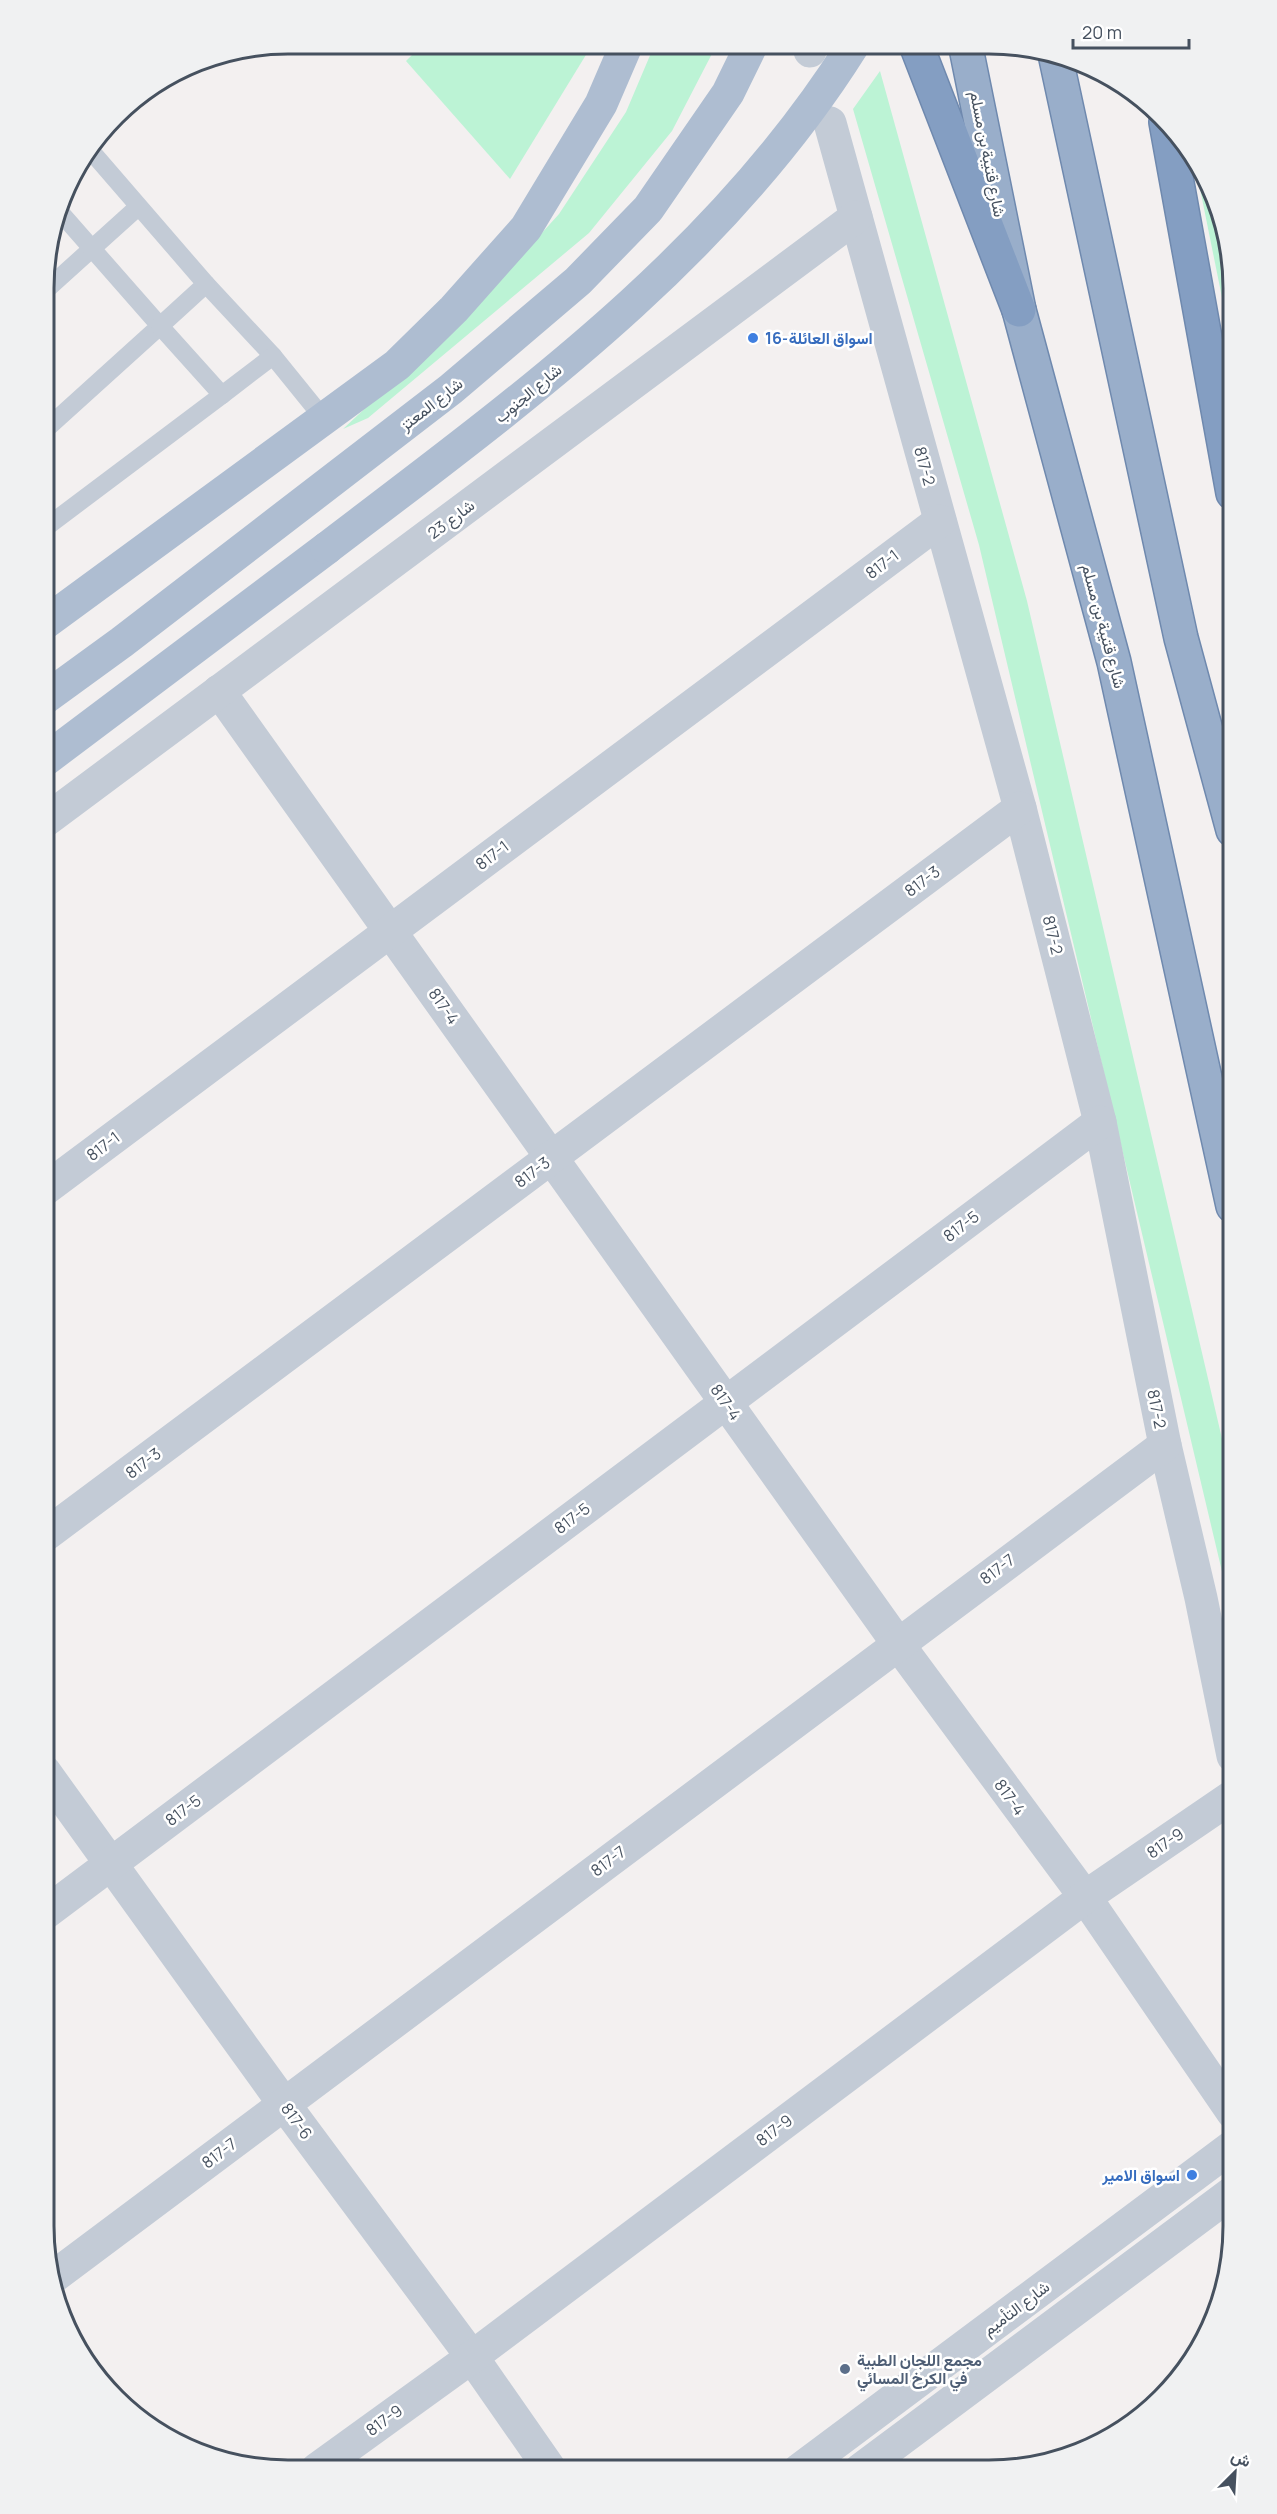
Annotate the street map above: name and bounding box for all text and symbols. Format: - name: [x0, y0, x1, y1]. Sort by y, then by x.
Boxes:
- scale bar: [1073, 12, 1188, 50]
- text: 20 m: [1082, 20, 1122, 44]
- street label: شارع قتيبة بن مسلم: [964, 89, 1011, 219]
- place label: 16-اسواق العائلة: [765, 327, 873, 349]
- marker: 16-اسواق العائلة: [746, 331, 760, 345]
- street label: شارع الجنوب: [490, 359, 567, 428]
- street label: شارع المعتز: [394, 372, 468, 437]
- street label: 817-2: [909, 444, 941, 488]
- street label: شارع 23: [423, 494, 480, 545]
- street label: 817-1: [861, 544, 903, 584]
- street label: شارع قتيبة بن مسلم: [1076, 561, 1131, 691]
- street label: 817-1: [471, 835, 513, 875]
- street label: 817-3: [900, 860, 944, 902]
- street label: 817-2: [1038, 913, 1068, 957]
- street label: 817-4: [424, 983, 464, 1029]
- street label: 817-1: [82, 1126, 124, 1166]
- street label: 817-3: [510, 1151, 554, 1193]
- street label: 817-5: [939, 1205, 983, 1247]
- street label: 817-4: [706, 1379, 746, 1425]
- street label: 817-2: [1142, 1388, 1172, 1430]
- street label: 817-3: [121, 1442, 165, 1484]
- street label: 817-5: [550, 1497, 594, 1539]
- street label: 817-7: [975, 1549, 1019, 1589]
- street label: 817-4: [989, 1774, 1031, 1820]
- street label: 817-5: [161, 1789, 205, 1831]
- street label: 817-9: [1142, 1823, 1188, 1863]
- street label: 817-7: [586, 1841, 630, 1881]
- street label: 817-6: [276, 2098, 318, 2144]
- street label: 817-9: [751, 2109, 797, 2151]
- street label: 817-7: [197, 2133, 241, 2173]
- place label: اسواق الامير: [1101, 2164, 1180, 2186]
- marker: اسواق الامير: [1185, 2168, 1199, 2182]
- street label: شارع التأميم: [978, 2276, 1055, 2341]
- place label: مجمع اللجان الطبية في الكرخ المسائي: [857, 2349, 982, 2392]
- marker: مجمع اللجان الطبية في الكرخ المسائي: [838, 2362, 852, 2376]
- street label: 817-9: [361, 2399, 407, 2441]
- north arrow: [1205, 2442, 1265, 2502]
- text: ش: [1228, 2444, 1254, 2472]

